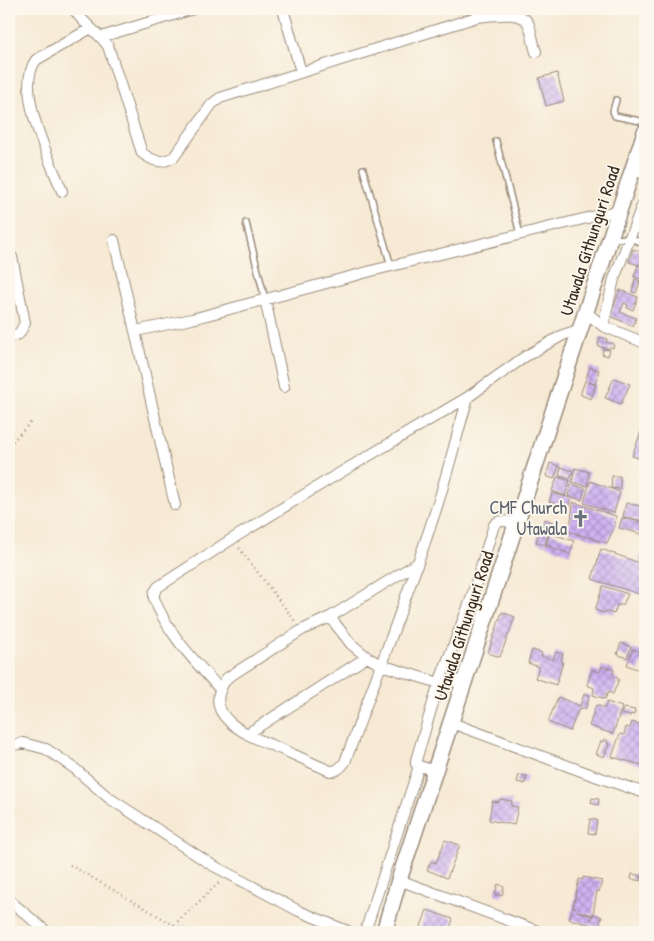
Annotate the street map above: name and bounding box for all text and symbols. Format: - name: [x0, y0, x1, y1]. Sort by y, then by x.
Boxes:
- street label: Utawala Githunguri Road: [554, 163, 626, 319]
- place label: CMF Church Utawala: [489, 495, 567, 541]
- church icon: CMF Church Utawala: [571, 508, 591, 528]
- street label: Utawala Githunguri Road: [428, 548, 500, 704]

